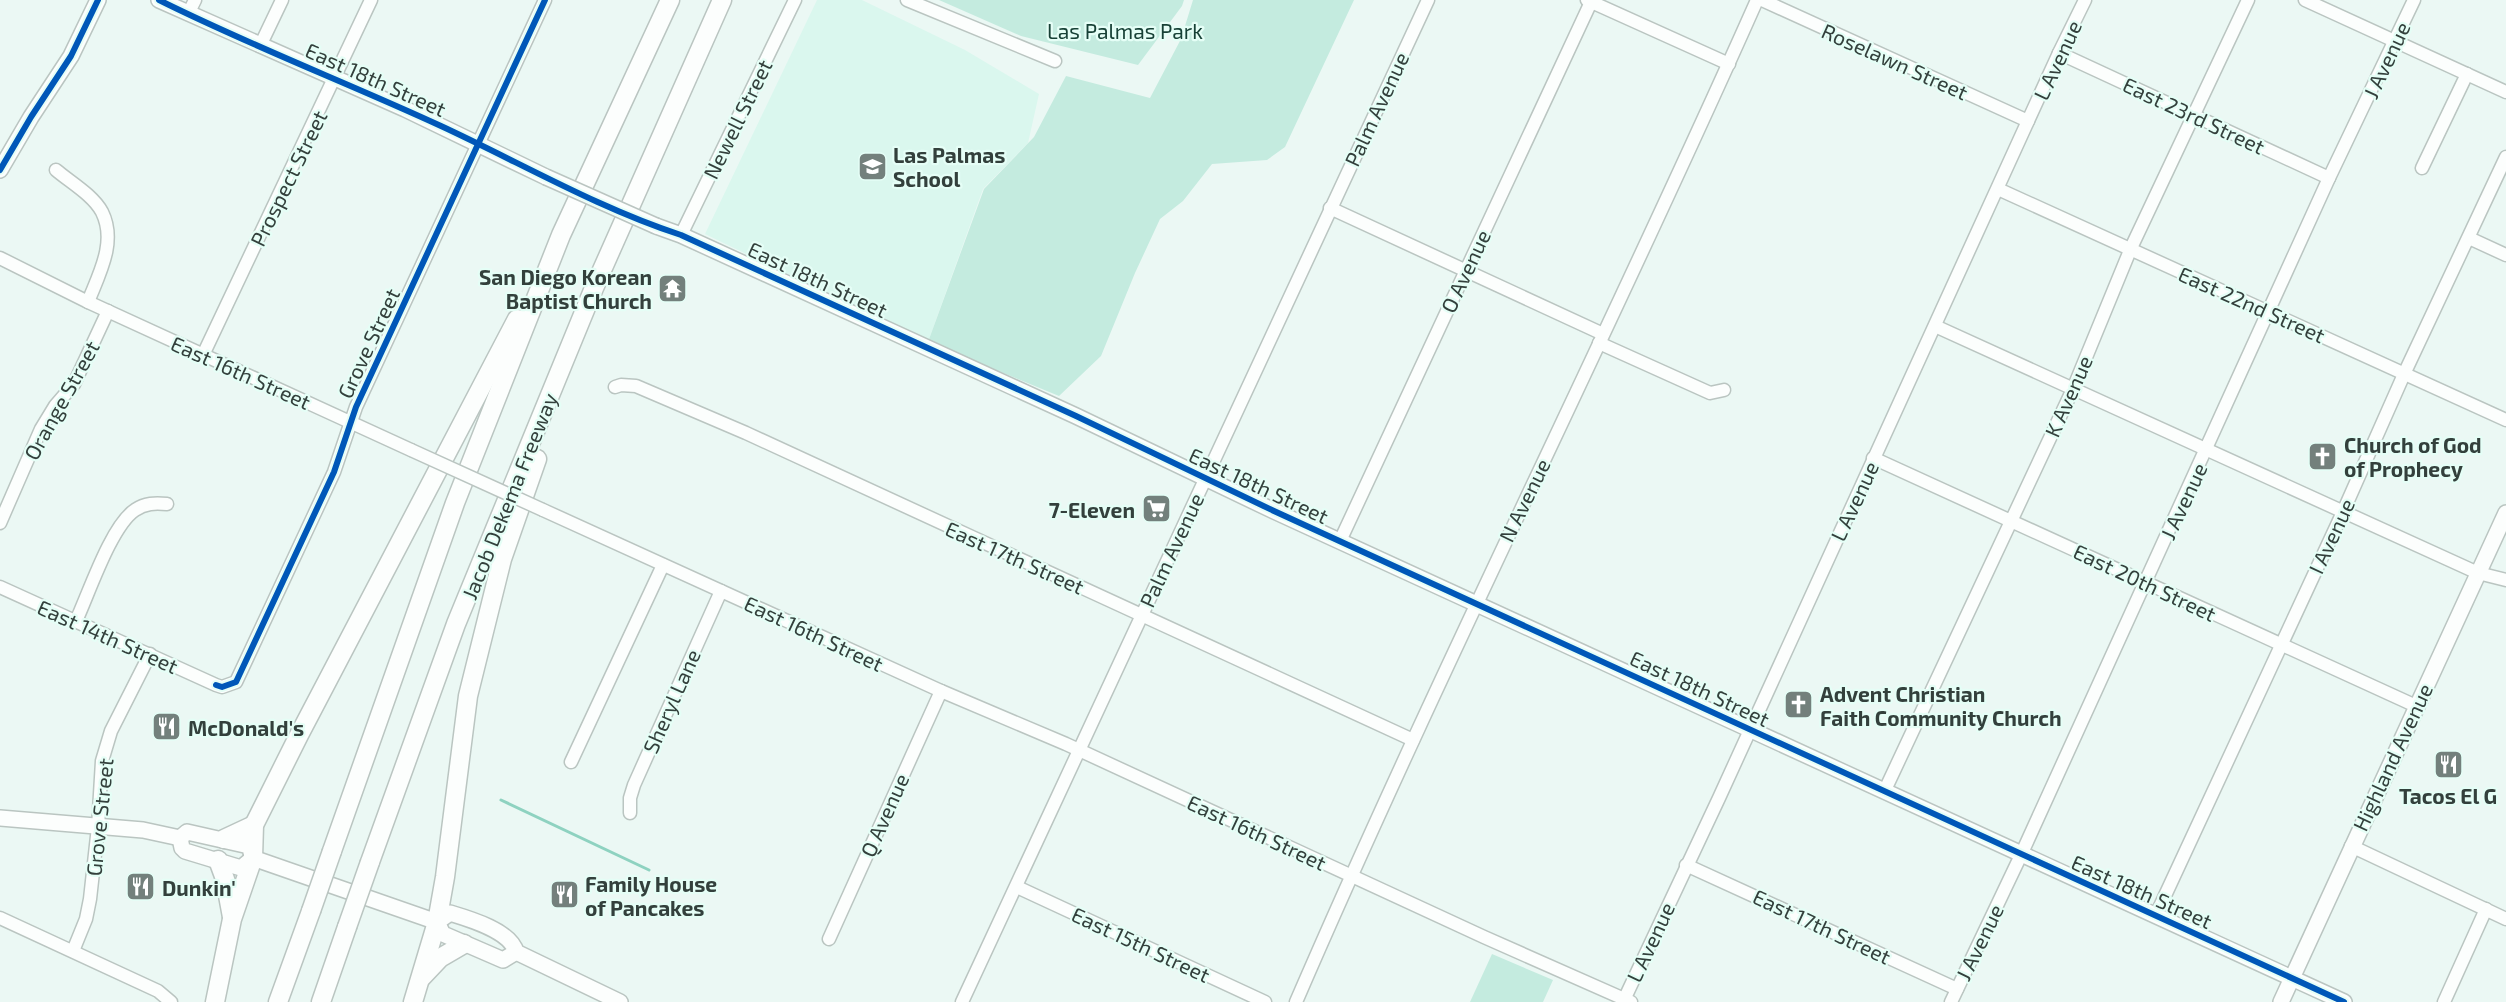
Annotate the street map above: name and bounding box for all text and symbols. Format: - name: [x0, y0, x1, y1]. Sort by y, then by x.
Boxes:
- street label: L Avenue: [2028, 16, 2086, 104]
- park label: Las Palmas Park: [1047, 18, 1203, 43]
- street label: Roselawn Street: [1818, 18, 1972, 104]
- street label: J Avenue: [2357, 18, 2415, 102]
- street label: East 18th Street: [302, 37, 450, 121]
- street label: Palm Avenue: [1339, 48, 1413, 170]
- street label: Newell Street: [697, 55, 777, 183]
- street label: East 23rd Street: [2119, 71, 2269, 159]
- street label: Prospect Street: [244, 106, 332, 250]
- place label: Las Palmas School: [893, 142, 1005, 191]
- school or university icon: Las Palmas School: [856, 150, 888, 182]
- street label: O Avenue: [1435, 226, 1495, 316]
- street label: East 18th Street: [744, 236, 892, 322]
- street label: East 22nd Street: [2175, 261, 2329, 347]
- place label: San Diego Korean Baptist Church: [479, 264, 652, 313]
- temple icon: San Diego Korean Baptist Church: [657, 272, 689, 304]
- street label: Grove Street: [332, 284, 404, 402]
- street label: East 16th Street: [167, 330, 315, 414]
- street label: Orange Street: [18, 336, 104, 464]
- street label: K Avenue: [2039, 351, 2097, 441]
- street label: Jacob Dekema Freeway: [456, 389, 562, 603]
- place label: Church of God of Prophecy: [2344, 432, 2482, 482]
- church icon: Church of God of Prophecy: [2307, 440, 2339, 472]
- street label: East 18th Street: [1185, 442, 1333, 528]
- street label: N Avenue: [1493, 454, 1555, 546]
- street label: L Avenue: [1825, 457, 1883, 545]
- street label: J Avenue: [2154, 459, 2212, 543]
- street label: Palm Avenue: [1134, 489, 1208, 611]
- supermarket icon: 7-Eleven: [1140, 493, 1172, 525]
- street label: I Avenue: [2303, 494, 2359, 578]
- place label: 7-Eleven: [1049, 497, 1135, 522]
- street label: East 17th Street: [942, 515, 1088, 599]
- street label: East 20th Street: [2070, 538, 2220, 626]
- street label: East 16th Street: [741, 590, 887, 676]
- street label: East 14th Street: [34, 594, 182, 678]
- street label: Sheryl Lane: [637, 645, 705, 757]
- street label: East 18th Street: [1626, 645, 1774, 731]
- street label: Highland Avenue: [2347, 679, 2437, 835]
- place label: Advent Christian Faith Community Church: [1820, 681, 2062, 731]
- church icon: Advent Christian Faith Community Church: [1783, 689, 1815, 721]
- restaurant icon: McDonald's: [151, 711, 183, 743]
- place label: McDonald's: [188, 715, 304, 740]
- restaurant icon: Tacos El G: [2432, 748, 2464, 780]
- street label: Grove Street: [80, 757, 118, 877]
- street label: Q Avenue: [855, 769, 914, 861]
- place label: Tacos El G: [2399, 783, 2497, 808]
- street label: East 16th Street: [1184, 789, 1330, 875]
- street label: East 18th Street: [2068, 849, 2216, 933]
- restaurant icon: Dunkin': [125, 871, 157, 903]
- place label: Family House of Pancakes: [585, 871, 717, 920]
- place label: Dunkin': [162, 875, 236, 900]
- restaurant icon: Family House of Pancakes: [548, 879, 580, 911]
- street label: East 17th Street: [1749, 883, 1895, 969]
- street label: L Avenue: [1621, 898, 1679, 986]
- street label: J Avenue: [1950, 900, 2008, 984]
- street label: East 15th Street: [1068, 901, 1214, 987]

